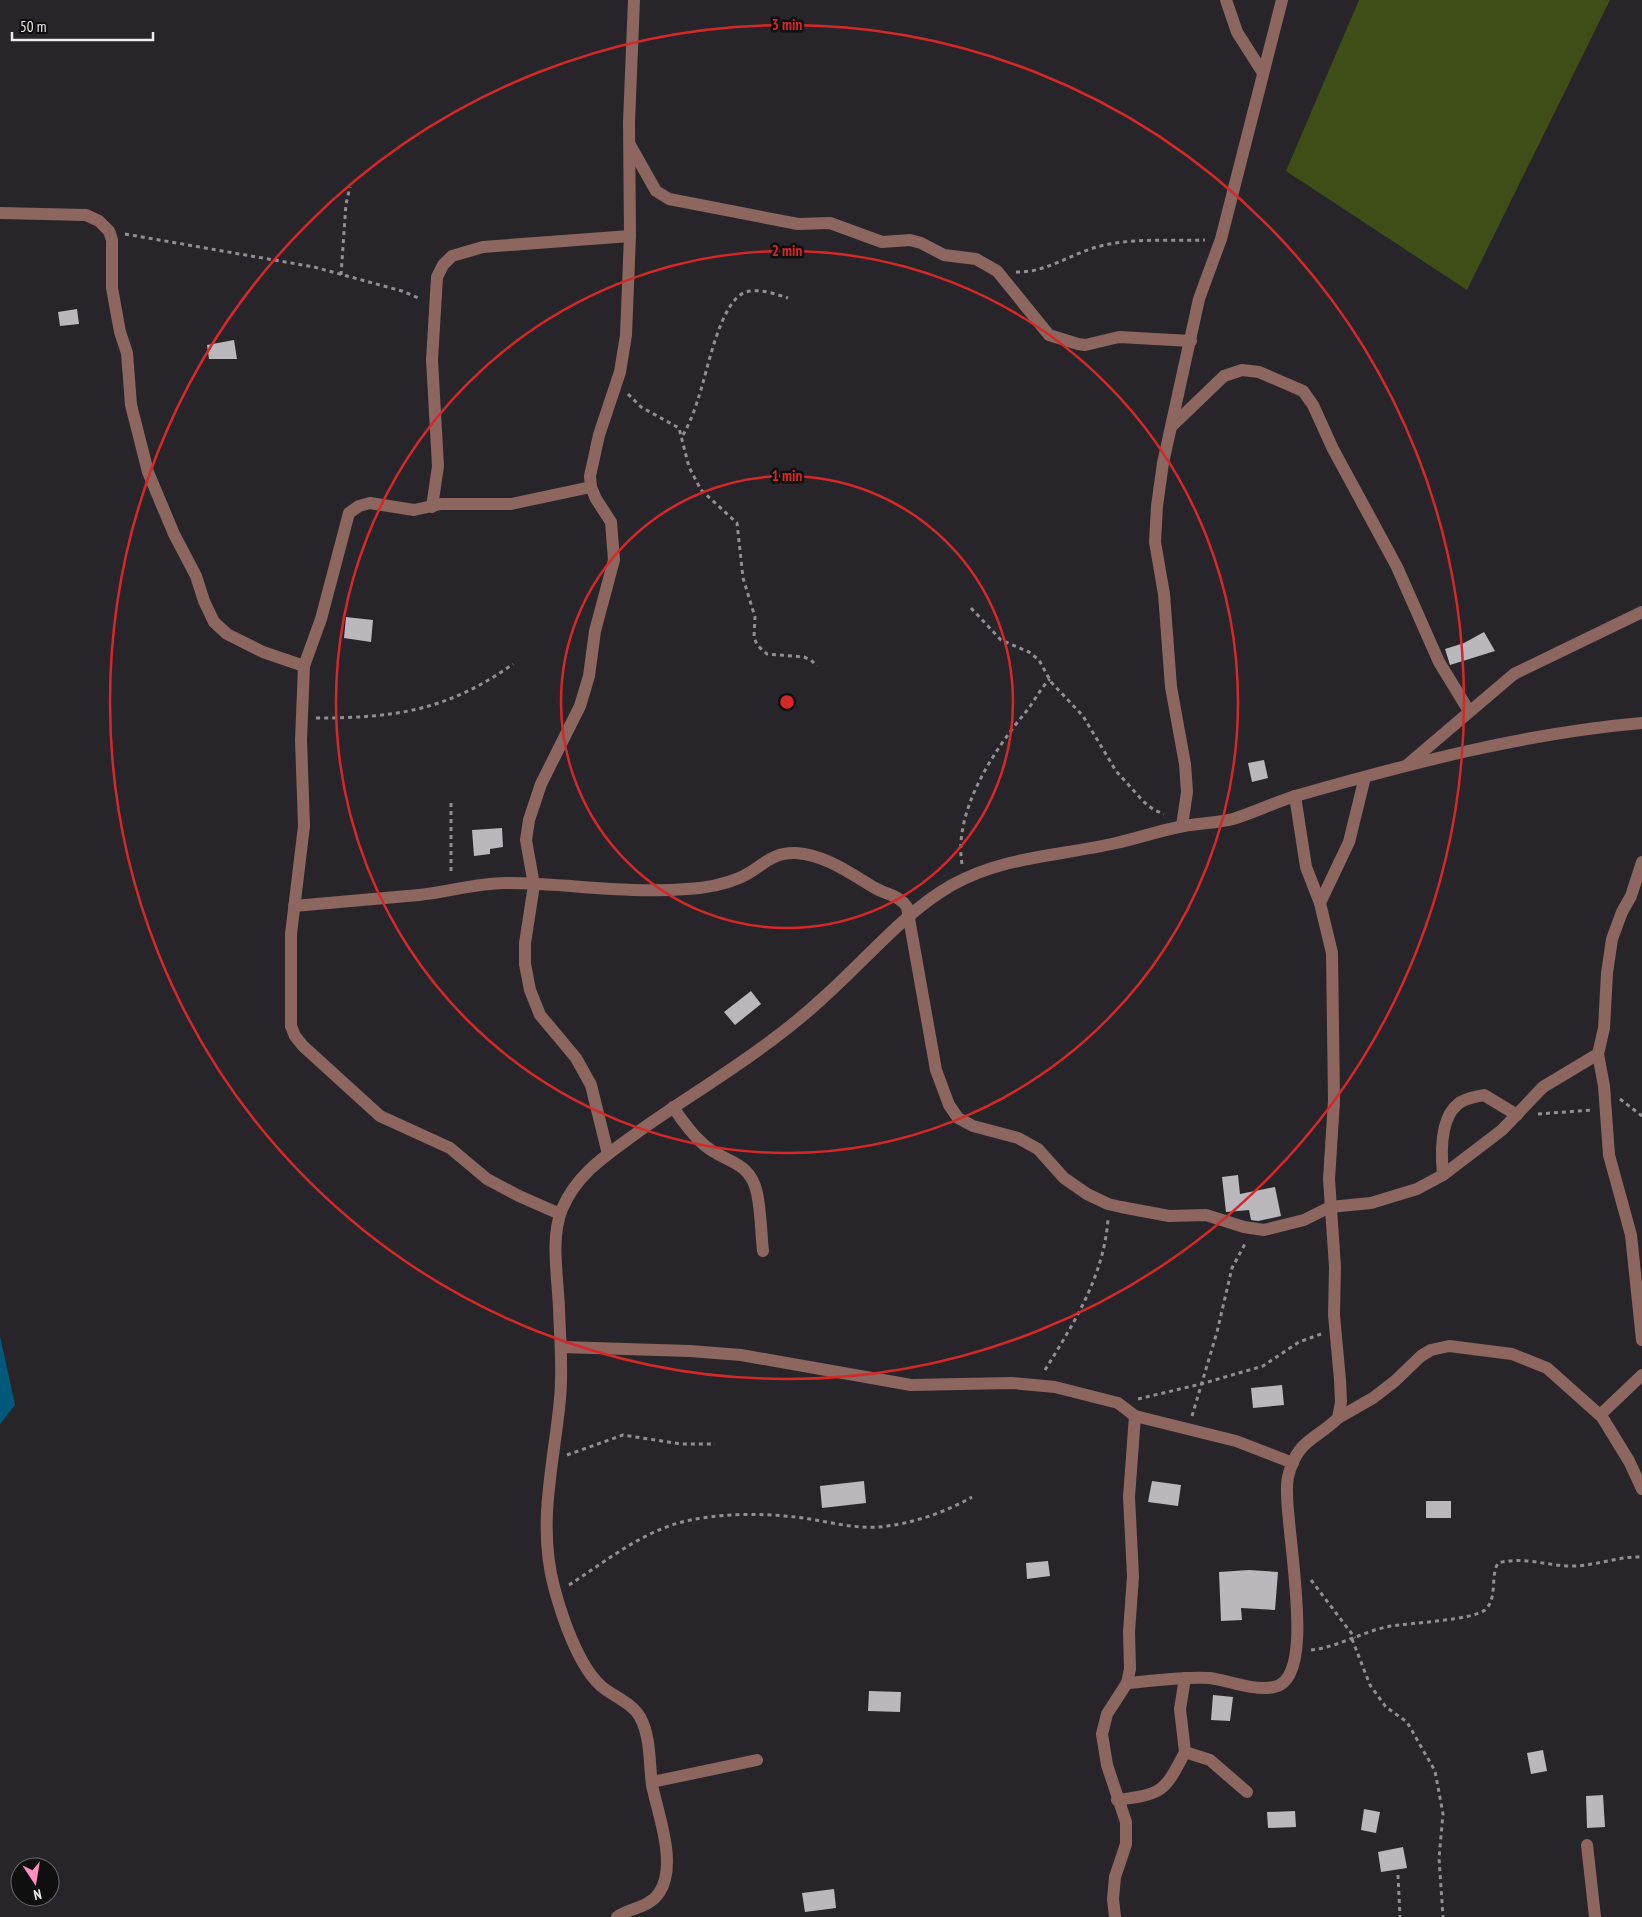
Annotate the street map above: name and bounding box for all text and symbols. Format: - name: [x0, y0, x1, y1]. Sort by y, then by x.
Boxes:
- scale bar: [12, 10, 154, 42]
- text: 3 min: [772, 15, 802, 34]
- text: 50 m: [20, 17, 46, 36]
- text: 2 min: [772, 241, 802, 260]
- text: 1 min: [772, 466, 802, 485]
- centre of rings: [778, 693, 796, 711]
- north arrow: [10, 1857, 60, 1907]
- text: N: [32, 1885, 43, 1904]

